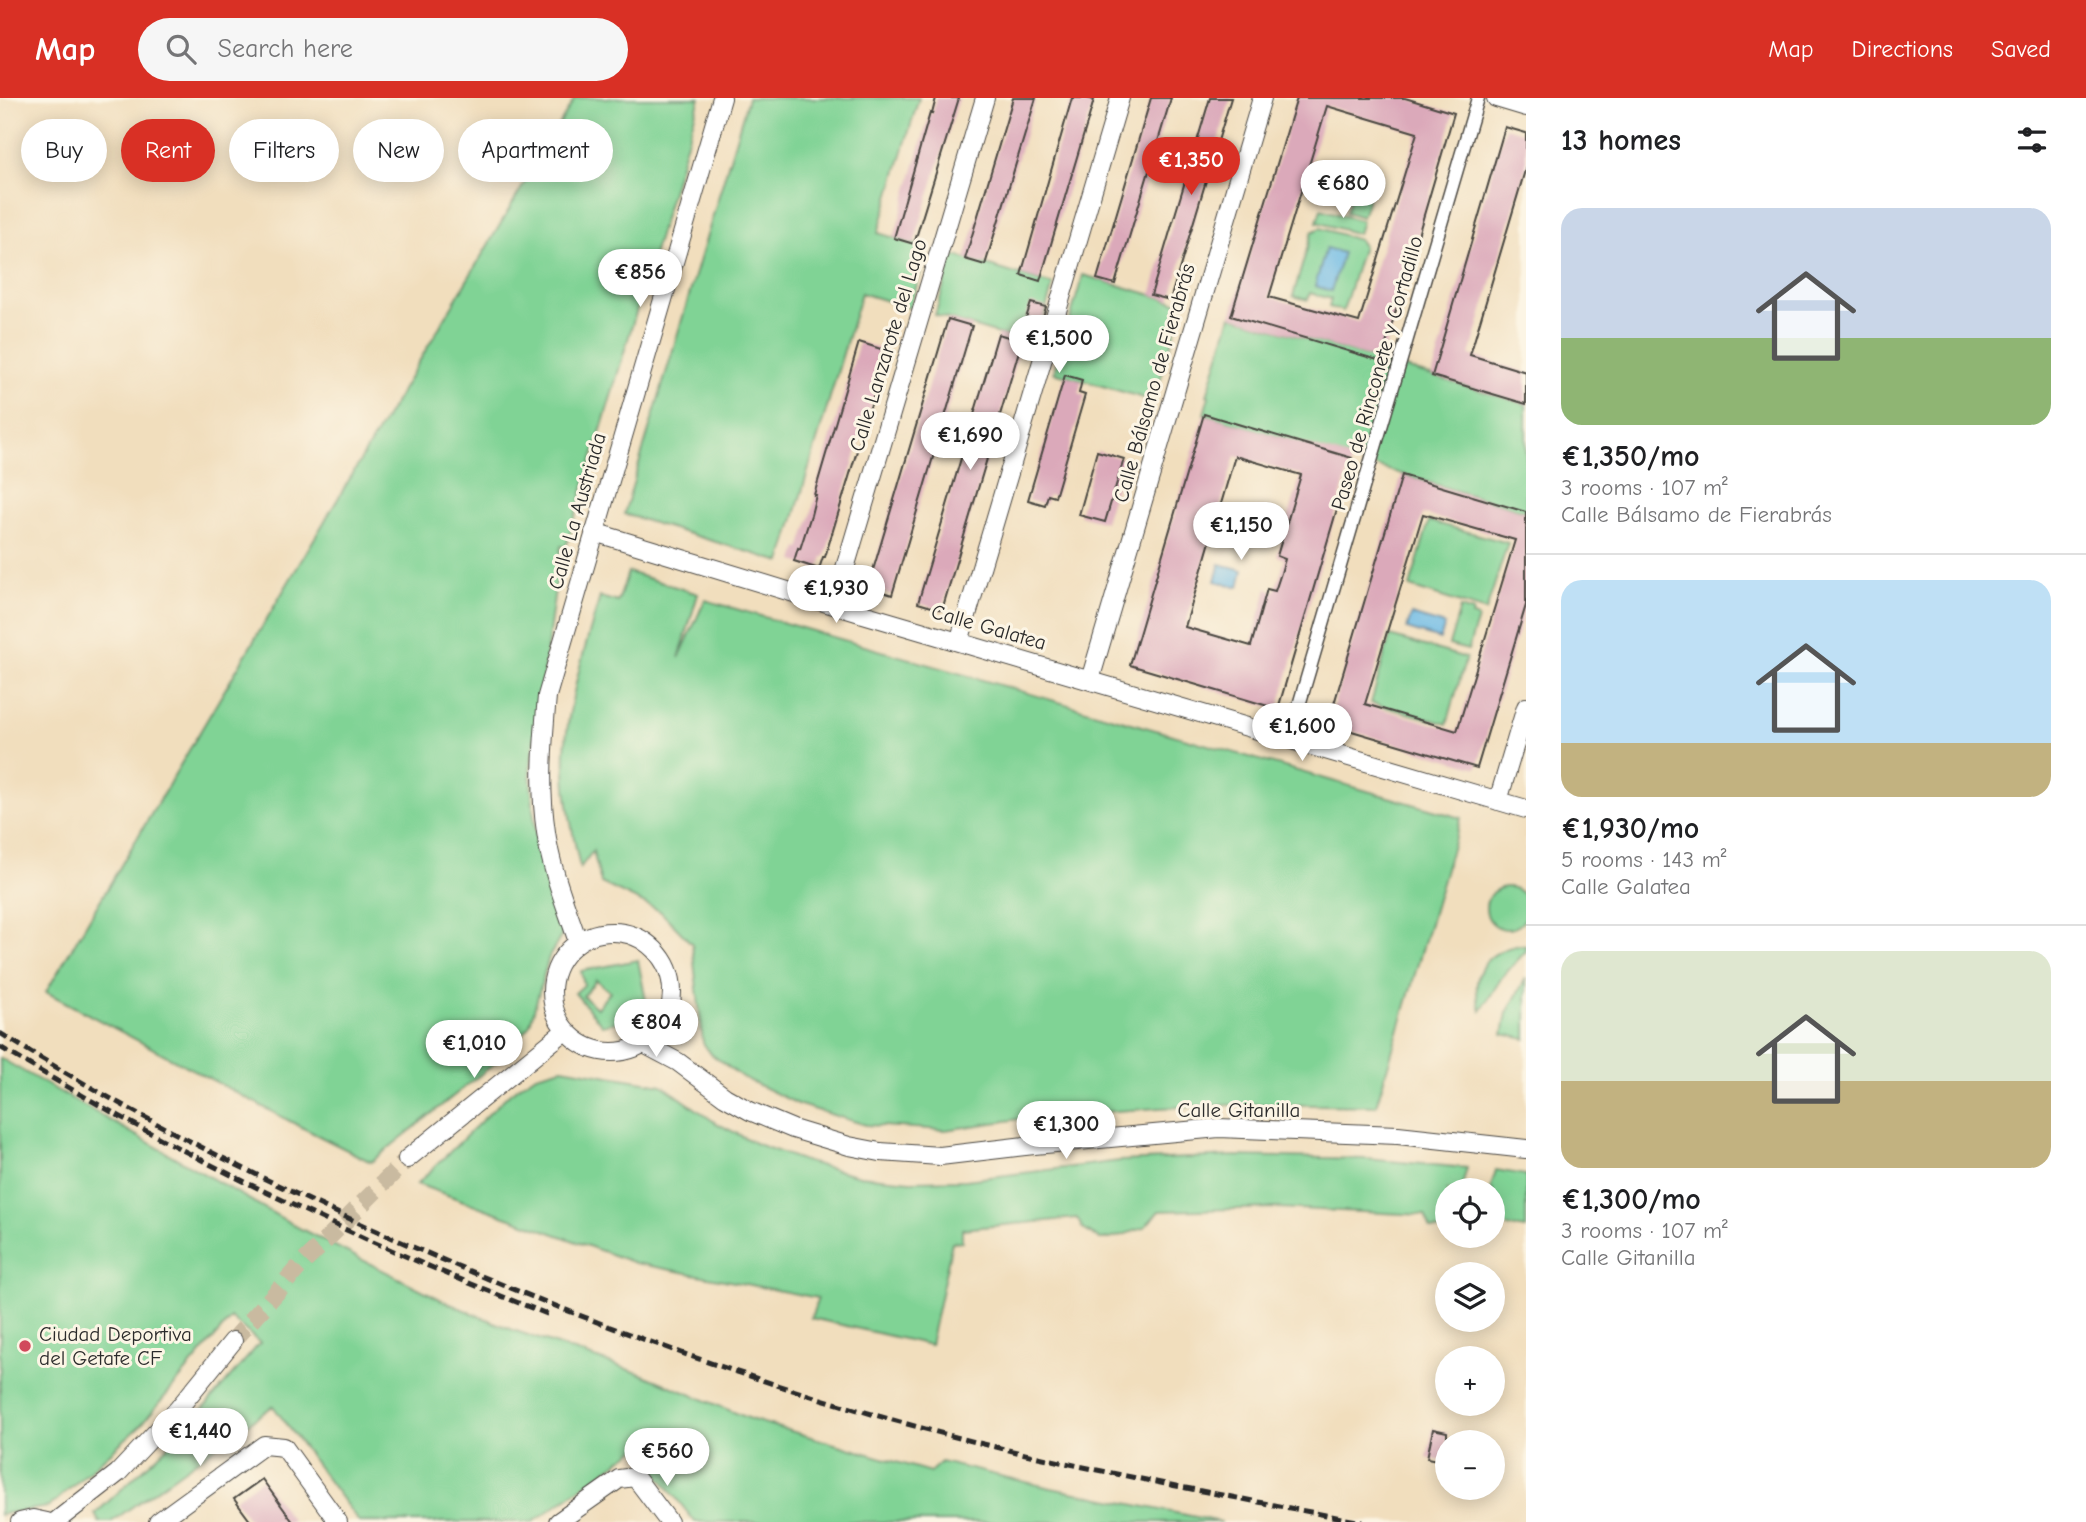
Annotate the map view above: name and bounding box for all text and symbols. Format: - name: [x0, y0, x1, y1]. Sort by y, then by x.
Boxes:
- search box: [138, 18, 628, 81]
- text: Map: [35, 30, 96, 68]
- icon: search: [162, 30, 200, 68]
- text: Search here: [218, 34, 353, 64]
- text: Map: [1768, 35, 1814, 63]
- text: Directions: [1852, 35, 1953, 63]
- text: Saved: [1991, 35, 2051, 63]
- chip: Buy: [21, 119, 107, 182]
- chip: Rent: [121, 119, 215, 182]
- chip: Filters: [229, 119, 339, 182]
- chip: New: [353, 119, 444, 182]
- chip: Apartment: [458, 119, 613, 182]
- icon: filters: [2013, 121, 2051, 159]
- text: 13 homes: [1561, 123, 1681, 158]
- pin: €1,350: [1134, 138, 1248, 197]
- text: €1,350: [1158, 146, 1224, 173]
- pin: €680: [1302, 160, 1384, 220]
- text: €680: [1317, 169, 1369, 196]
- street label: Paseo de Rinconete y Cortadillo: [1326, 233, 1428, 513]
- street label: Calle Lanzarote del Lago: [844, 236, 932, 454]
- pin: €856: [599, 250, 681, 309]
- icon: home: [1743, 253, 1869, 379]
- text: €856: [614, 258, 666, 285]
- street label: Calle Bálsamo de Fierabrás: [1108, 261, 1200, 505]
- pin: €1,500: [1002, 316, 1116, 375]
- text: €1,500: [1025, 324, 1093, 351]
- pin: €1,690: [913, 412, 1027, 472]
- text: €1,690: [937, 421, 1003, 448]
- street label: Calle La Austriada: [543, 430, 611, 592]
- text: €1,350/mo: [1561, 439, 1700, 474]
- text: 3 rooms · 107 m²: [1561, 474, 1728, 501]
- text: Calle Bálsamo de Fierabrás: [1561, 501, 1832, 528]
- pin: €1,150: [1184, 503, 1298, 562]
- text: €1,150: [1209, 511, 1273, 538]
- pin: €1,930: [779, 566, 893, 625]
- text: €1,930: [803, 574, 869, 601]
- street label: Calle Galatea: [929, 599, 1049, 655]
- icon: home: [1743, 625, 1869, 751]
- pin: €1,600: [1245, 704, 1359, 763]
- text: €1,600: [1268, 712, 1336, 739]
- text: €1,930/mo: [1561, 811, 1699, 846]
- text: 5 rooms · 143 m²: [1561, 846, 1727, 873]
- text: Calle Galatea: [1561, 873, 1691, 900]
- icon: home: [1743, 996, 1869, 1122]
- pin: €804: [615, 1000, 697, 1059]
- text: €804: [630, 1008, 682, 1035]
- pin: €1,010: [417, 1020, 531, 1080]
- text: €1,010: [442, 1029, 506, 1056]
- street label: Calle Gitanilla: [1178, 1098, 1300, 1122]
- pin: €1,300: [1009, 1102, 1123, 1161]
- text: €1,300: [1033, 1110, 1099, 1137]
- map controls: [1435, 1178, 1505, 1500]
- button: locate: [1435, 1178, 1505, 1248]
- text: €1,300/mo: [1561, 1182, 1701, 1217]
- text: 3 rooms · 107 m²: [1561, 1217, 1728, 1244]
- text: Calle Gitanilla: [1561, 1244, 1696, 1271]
- button: layers: [1435, 1262, 1505, 1332]
- place label: Ciudad Deportiva del Getafe CF: [39, 1322, 192, 1370]
- marker: Ciudad Deportiva del Getafe CF: [17, 1338, 33, 1354]
- button: +: [1435, 1346, 1505, 1416]
- pin: €1,440: [143, 1408, 257, 1468]
- text: €1,440: [168, 1417, 232, 1444]
- pin: €560: [626, 1428, 708, 1488]
- button: −: [1435, 1430, 1505, 1500]
- text: €560: [640, 1437, 694, 1464]

